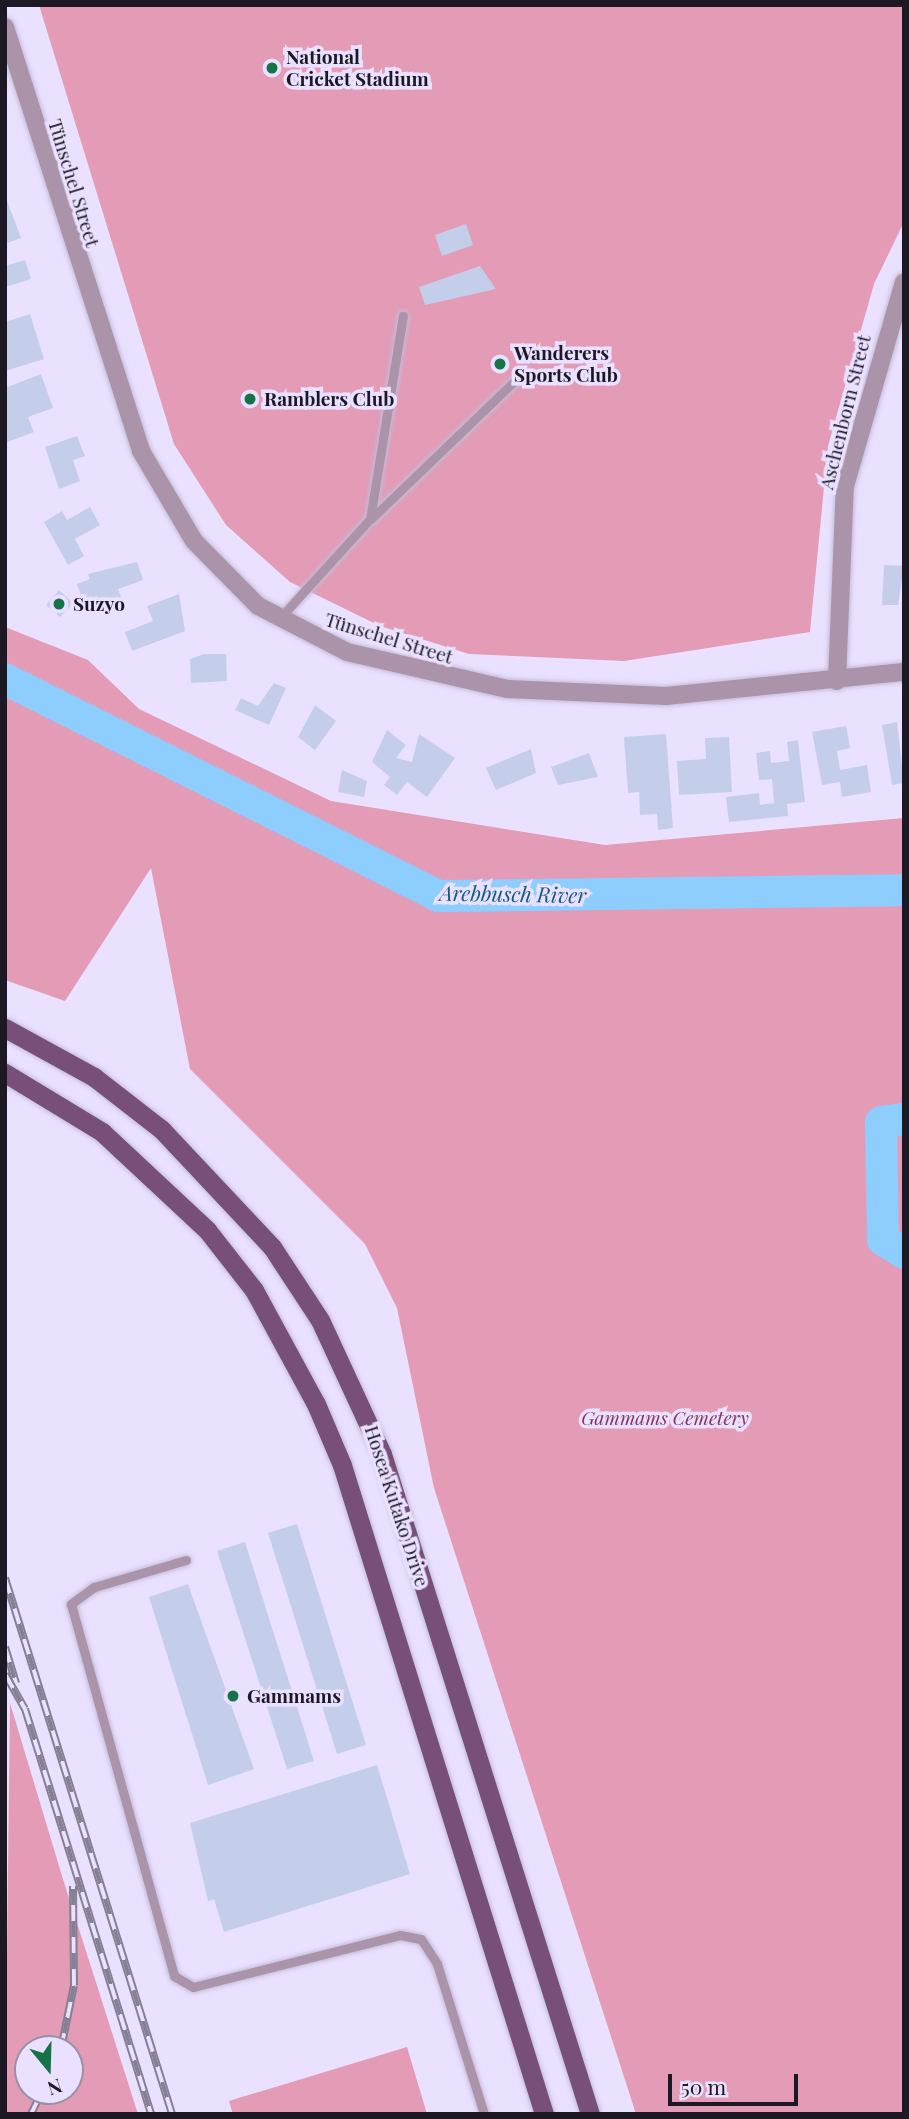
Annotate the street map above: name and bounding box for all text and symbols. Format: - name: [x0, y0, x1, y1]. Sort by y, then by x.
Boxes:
- place label: National Cricket Stadium: [286, 46, 429, 90]
- marker: National Cricket Stadium: [264, 60, 280, 76]
- street label: Tünschel Street: [44, 116, 104, 250]
- street label: Aschenborn Street: [815, 332, 875, 492]
- place label: Wanderers Sports Club: [514, 342, 618, 386]
- marker: Wanderers Sports Club: [492, 356, 508, 372]
- place label: Ramblers Club: [264, 388, 394, 410]
- marker: Ramblers Club: [242, 391, 258, 407]
- place label: Suzyo: [73, 593, 125, 615]
- marker: Suzyo: [51, 596, 67, 612]
- street label: Tünschel Street: [322, 608, 456, 668]
- water label: Arebbusch River: [439, 879, 587, 907]
- park label: Gammams Cemetery: [581, 1407, 749, 1429]
- street label: Hosea Kutako Drive: [360, 1423, 434, 1589]
- place label: Gammams: [247, 1685, 341, 1707]
- marker: Gammams: [225, 1688, 241, 1704]
- north arrow: [14, 2035, 84, 2105]
- scale bar: [671, 2060, 800, 2104]
- text: 50 m: [681, 2072, 726, 2100]
- text: N: [44, 2073, 66, 2102]

